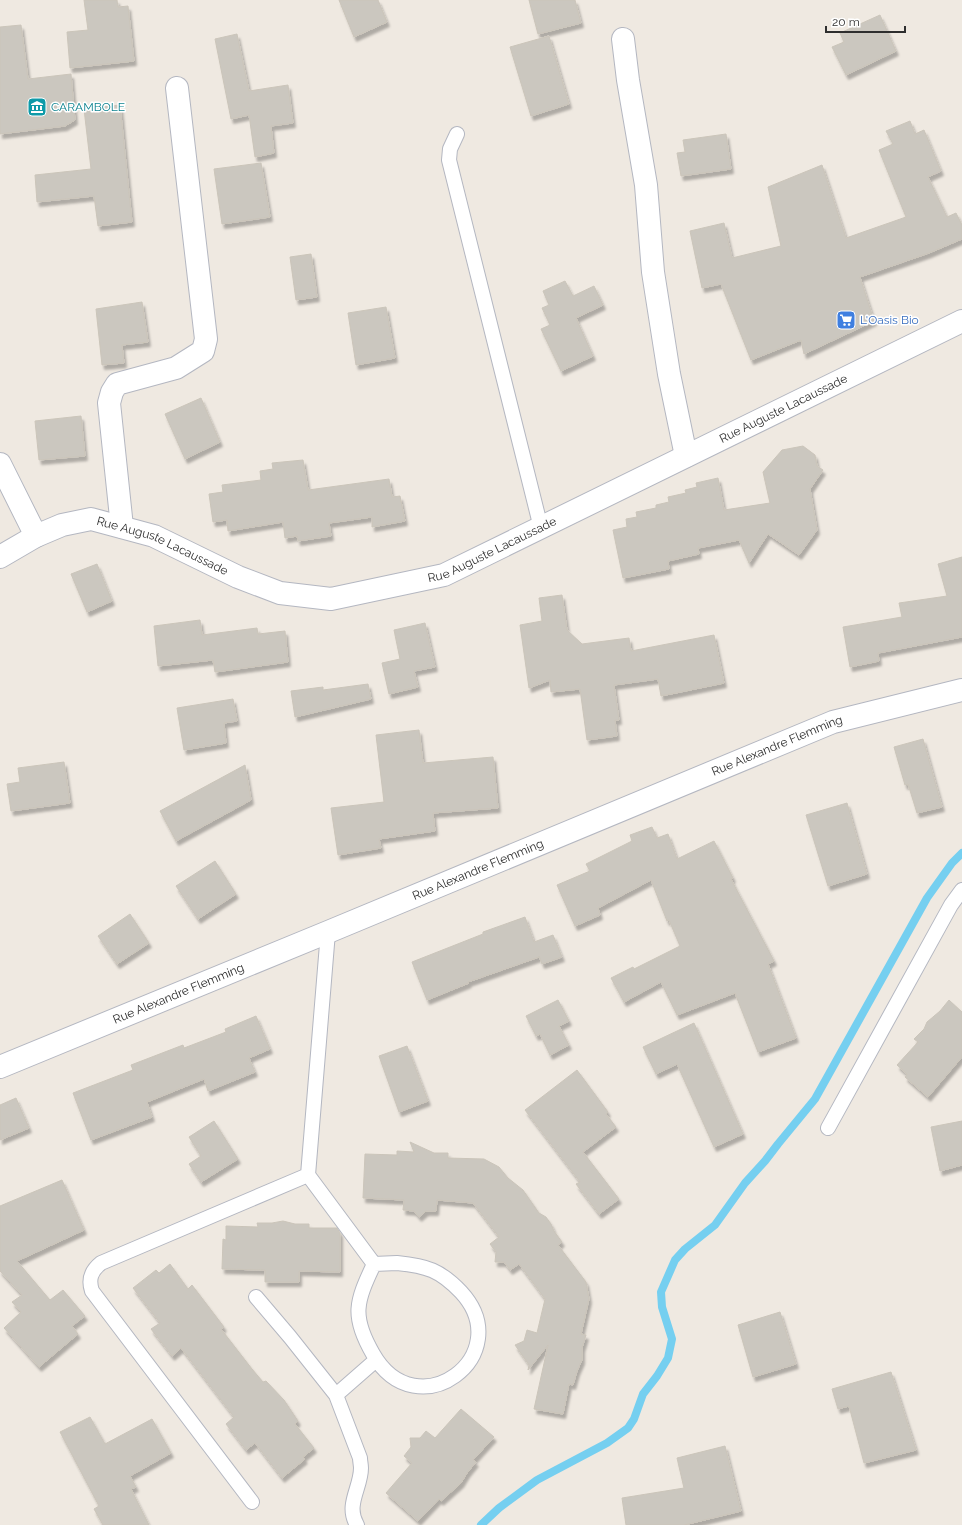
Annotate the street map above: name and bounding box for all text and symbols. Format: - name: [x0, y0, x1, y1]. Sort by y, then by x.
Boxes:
- scale bar: [826, 8, 905, 34]
- text: 20 m: [832, 15, 860, 29]
- museum icon: CARAMBOLE: [26, 96, 48, 118]
- place label: CARAMBOLE: [51, 100, 125, 114]
- supermarket icon: L'Oasis Bio: [835, 309, 857, 331]
- place label: L'Oasis Bio: [860, 313, 919, 327]
- street label: Rue Auguste Lacaussade: [717, 371, 850, 446]
- street label: Rue Auguste Lacaussade: [95, 514, 230, 578]
- street label: Rue Auguste Lacaussade: [427, 514, 559, 585]
- street label: Rue Alexandre Flemming: [709, 713, 844, 779]
- street label: Rue Alexandre Flemming: [410, 836, 545, 903]
- street label: Rue Alexandre Flemming: [111, 960, 246, 1027]

